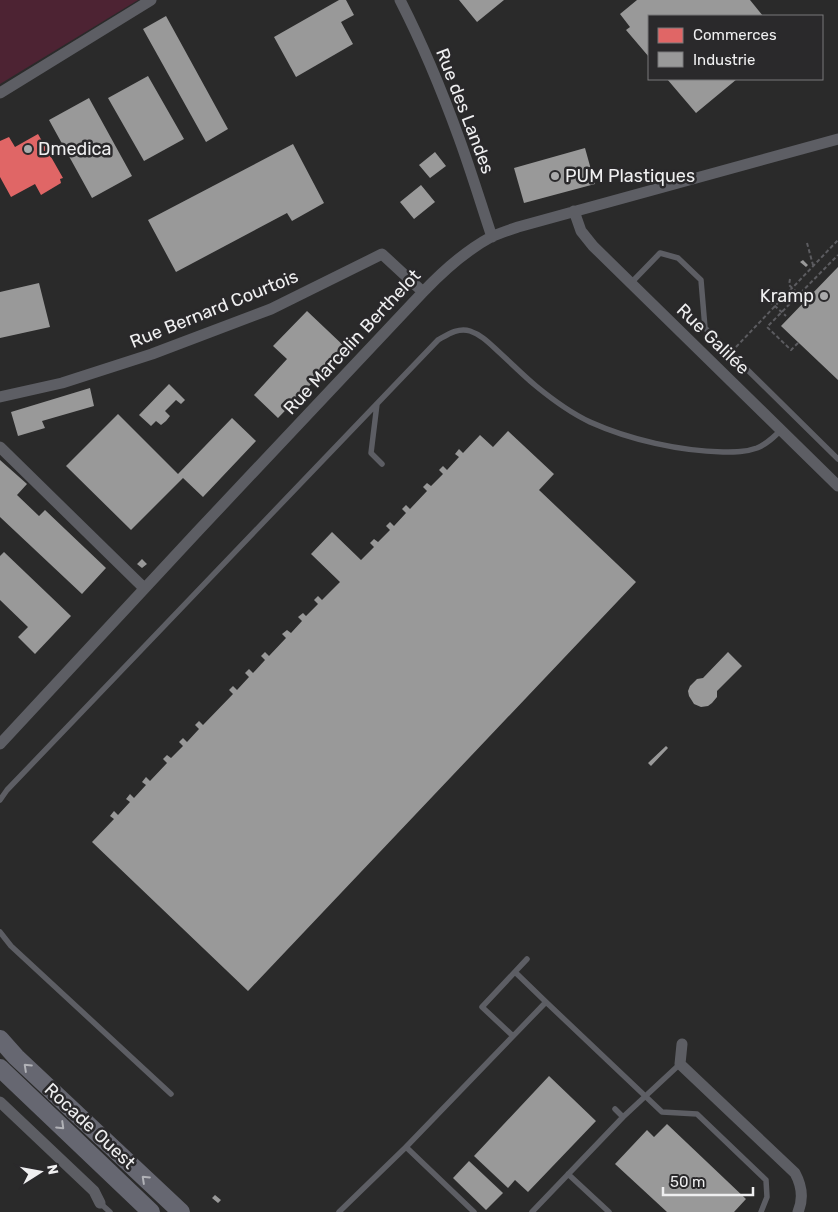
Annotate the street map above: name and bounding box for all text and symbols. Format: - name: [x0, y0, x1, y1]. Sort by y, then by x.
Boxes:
- legend: [648, 15, 823, 80]
- text: Commerces: [693, 26, 777, 44]
- street label: Rue des Landes: [431, 45, 499, 177]
- text: Industrie: [693, 51, 755, 69]
- place label: Dmedica: [38, 138, 111, 160]
- marker: Dmedica: [22, 143, 34, 155]
- place label: PUM Plastiques: [565, 165, 695, 187]
- marker: PUM Plastiques: [549, 170, 561, 182]
- street label: Rue Bernard Courtois: [127, 265, 301, 353]
- street label: Rue Marcelin Berthelot: [279, 265, 425, 419]
- place label: Kramp: [760, 285, 814, 307]
- marker: Kramp: [818, 290, 830, 302]
- street label: Rue Galilée: [672, 299, 754, 379]
- one-way arrow: [24, 1064, 33, 1073]
- street label: Rocade Ouest: [40, 1078, 140, 1174]
- one-way arrow: [55, 1120, 64, 1129]
- north arrow: [15, 1147, 65, 1197]
- text: N: [43, 1163, 62, 1176]
- scale bar: [663, 1164, 753, 1196]
- text: 50 m: [670, 1173, 705, 1191]
- one-way arrow: [142, 1176, 151, 1185]

